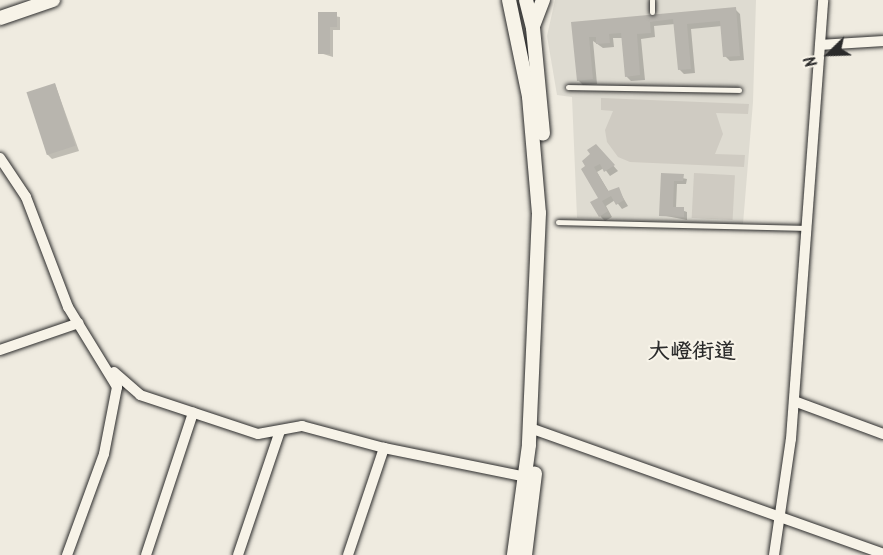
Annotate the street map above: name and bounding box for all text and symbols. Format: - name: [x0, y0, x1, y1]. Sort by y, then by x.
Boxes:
- north arrow: [799, 24, 859, 84]
- text: N: [798, 52, 825, 71]
- district label: 大嶝街道: [648, 340, 736, 366]

